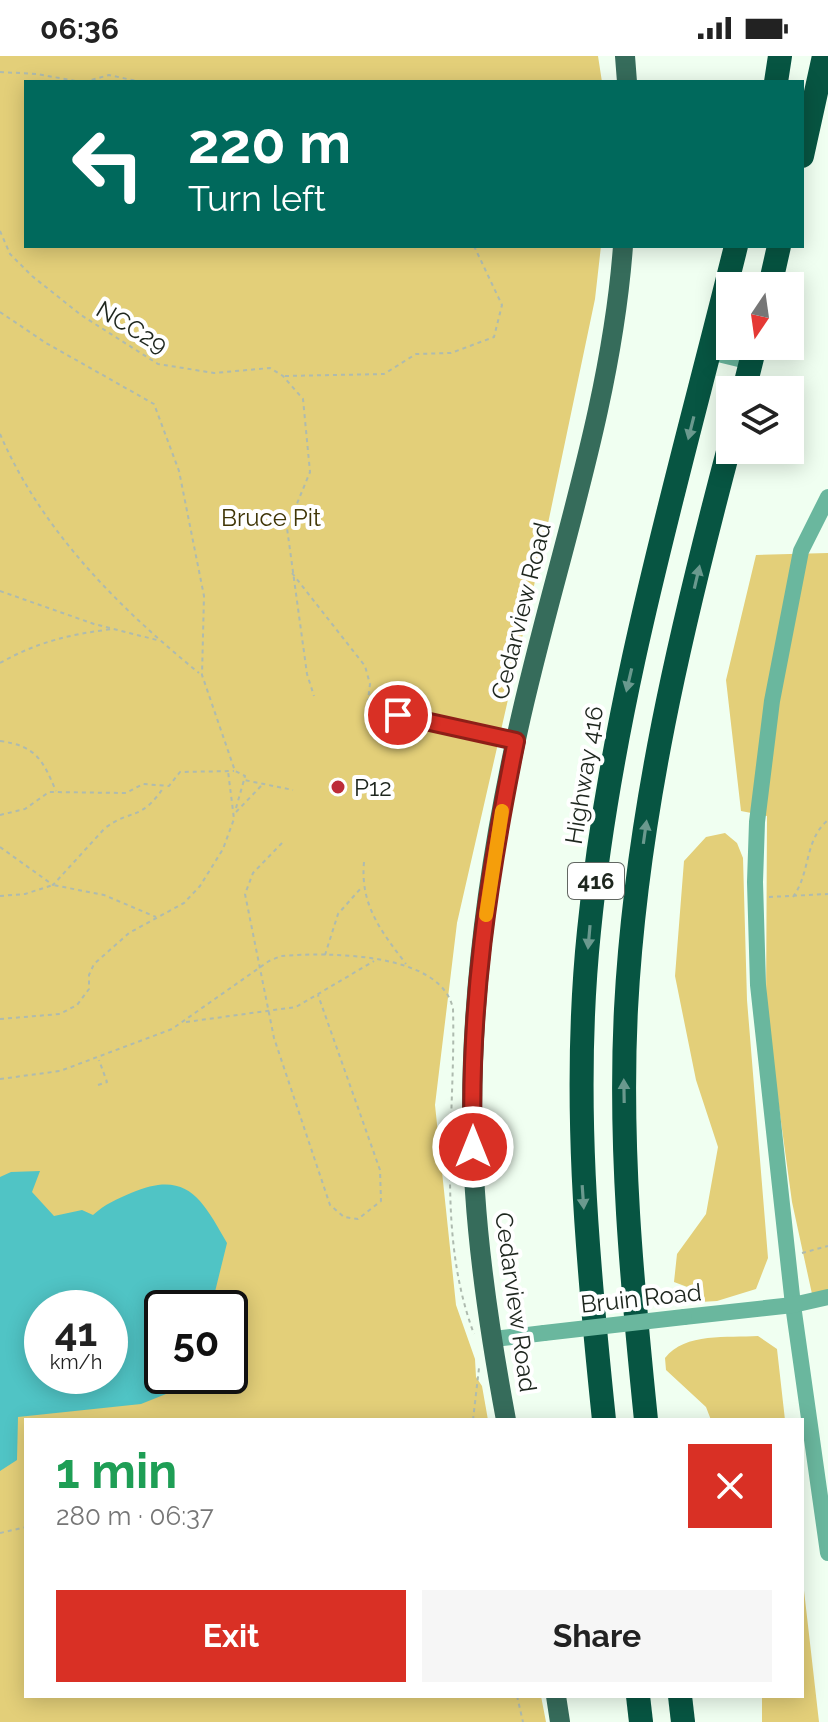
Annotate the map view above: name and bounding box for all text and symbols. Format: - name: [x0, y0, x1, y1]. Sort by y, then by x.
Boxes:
- text: 06:36: [40, 11, 119, 46]
- text: 220 m: [188, 110, 351, 176]
- icon: left: [56, 112, 160, 216]
- text: Turn left: [188, 177, 326, 219]
- north arrow: [716, 272, 804, 360]
- map controls: [716, 272, 804, 464]
- street label: NCC29: [91, 295, 173, 359]
- button: layers: [716, 376, 804, 464]
- one-way arrow: [684, 415, 696, 440]
- park label: Bruce Pit: [221, 503, 321, 532]
- street label: Cedarview Road: [485, 520, 557, 702]
- one-way arrow: [691, 565, 703, 590]
- one-way arrow: [622, 668, 635, 693]
- pin: [364, 681, 432, 749]
- icon: arrive: [376, 693, 420, 737]
- street label: Highway 416: [559, 704, 609, 846]
- place label: P12: [354, 773, 392, 802]
- marker: P12: [329, 778, 347, 796]
- one-way arrow: [639, 819, 652, 844]
- road number: 416: [568, 863, 624, 899]
- one-way arrow: [582, 925, 595, 950]
- one-way arrow: [618, 1078, 631, 1103]
- position arrow: [431, 1105, 515, 1189]
- one-way arrow: [577, 1185, 590, 1210]
- street label: Cedarview Road: [489, 1210, 543, 1394]
- street label: Bruin Road: [579, 1277, 703, 1319]
- speed limit sign: 50: [144, 1290, 248, 1394]
- text: 41: [55, 1308, 97, 1355]
- text: km/h: [50, 1350, 102, 1374]
- text: 1 min: [56, 1443, 177, 1499]
- button: close: [688, 1444, 772, 1528]
- text: 280 m · 06:37: [56, 1501, 214, 1531]
- button: Exit: [56, 1590, 406, 1682]
- button: Share: [422, 1590, 772, 1682]

